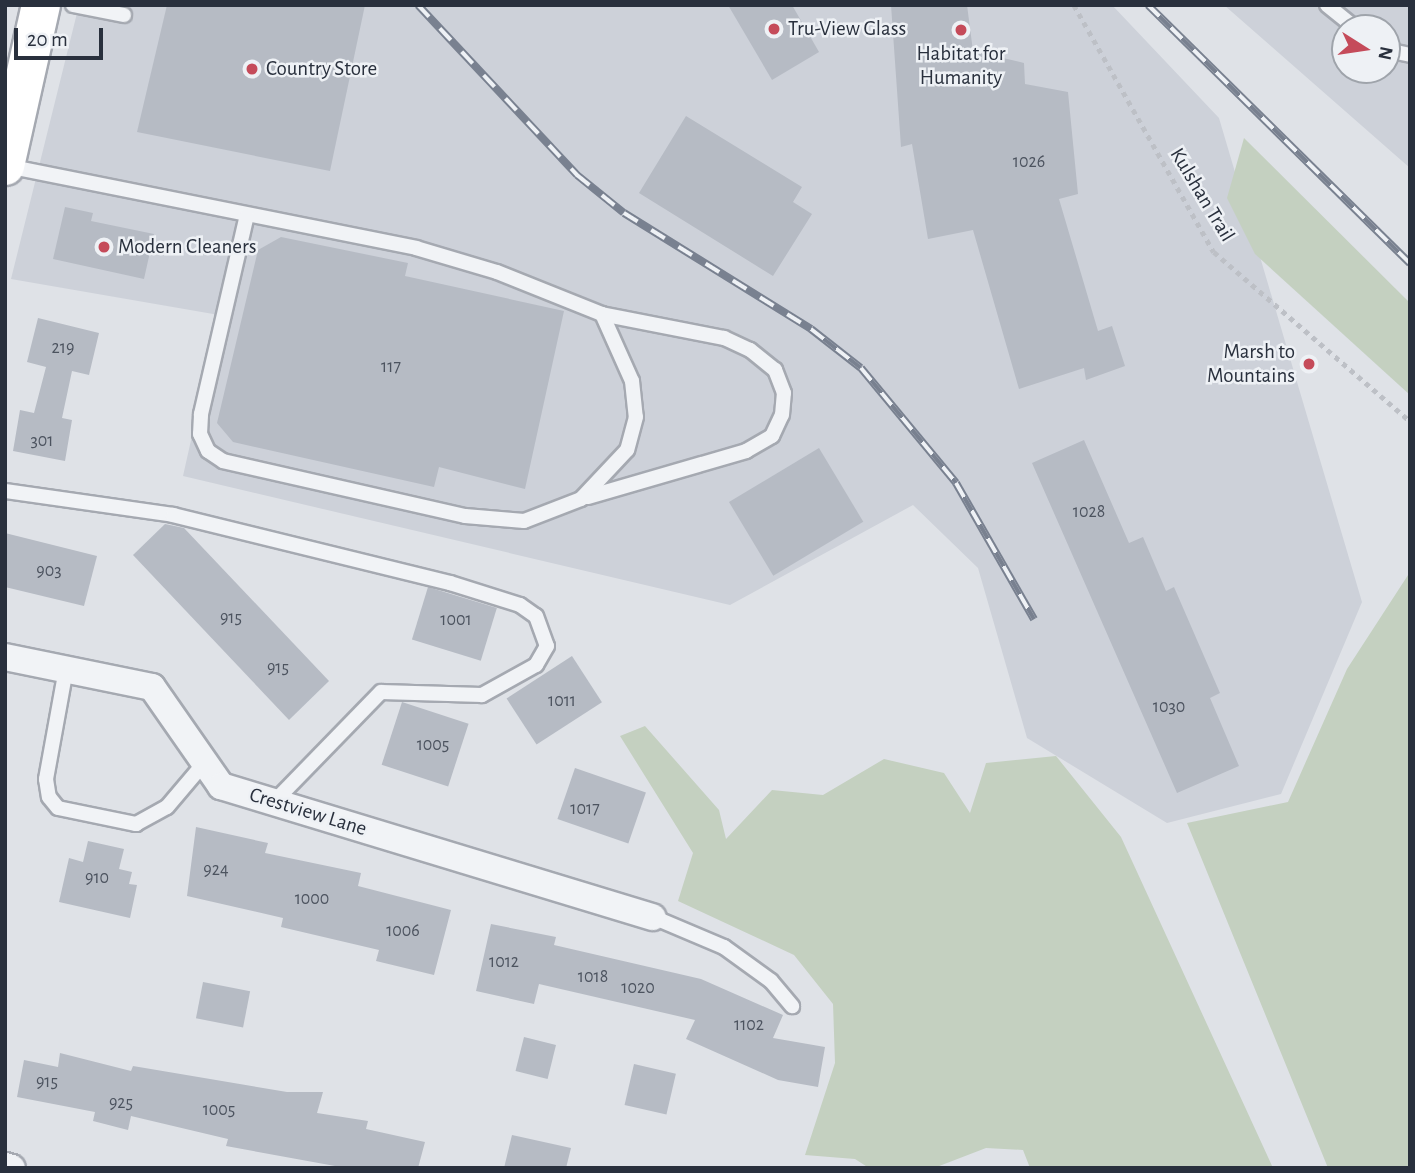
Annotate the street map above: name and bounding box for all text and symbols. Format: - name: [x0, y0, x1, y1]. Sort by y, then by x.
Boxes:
- scale bar: [18, 14, 107, 58]
- north arrow: [1331, 14, 1401, 84]
- place label: Tru-View Glass: [788, 16, 906, 42]
- marker: Tru-View Glass: [766, 21, 782, 37]
- marker: Habitat for Humanity: [953, 22, 969, 38]
- text: 20 m: [27, 29, 68, 50]
- place label: Habitat for Humanity: [917, 41, 1005, 91]
- text: N: [1374, 45, 1396, 61]
- place label: Country Store: [266, 56, 377, 82]
- marker: Country Store: [244, 61, 260, 77]
- street label: Kulshan Trail: [1164, 144, 1240, 246]
- house number: 1026: [1013, 151, 1045, 173]
- place label: Modern Cleaners: [118, 234, 256, 260]
- marker: Modern Cleaners: [96, 239, 112, 255]
- house number: 219: [52, 337, 74, 359]
- place label: Marsh to Mountains: [1207, 339, 1295, 389]
- house number: 117: [381, 356, 401, 378]
- marker: Marsh to Mountains: [1301, 356, 1317, 372]
- house number: 301: [30, 430, 54, 452]
- house number: 1028: [1073, 501, 1105, 523]
- house number: 903: [36, 560, 62, 582]
- house number: 915: [220, 607, 242, 629]
- house number: 1001: [440, 609, 472, 631]
- house number: 915: [267, 657, 289, 679]
- house number: 1011: [548, 690, 576, 712]
- house number: 1030: [1153, 696, 1185, 718]
- house number: 1005: [417, 734, 449, 756]
- street label: Crestview Lane: [246, 782, 370, 842]
- house number: 1017: [570, 798, 600, 820]
- house number: 924: [203, 859, 229, 881]
- house number: 910: [85, 867, 109, 889]
- house number: 1000: [295, 888, 329, 910]
- house number: 1006: [386, 920, 420, 942]
- house number: 1012: [489, 951, 519, 973]
- house number: 1018: [578, 966, 608, 988]
- house number: 1020: [621, 977, 655, 999]
- house number: 1102: [734, 1014, 764, 1036]
- house number: 915: [36, 1071, 58, 1093]
- house number: 925: [109, 1092, 133, 1114]
- house number: 1005: [203, 1099, 235, 1121]

